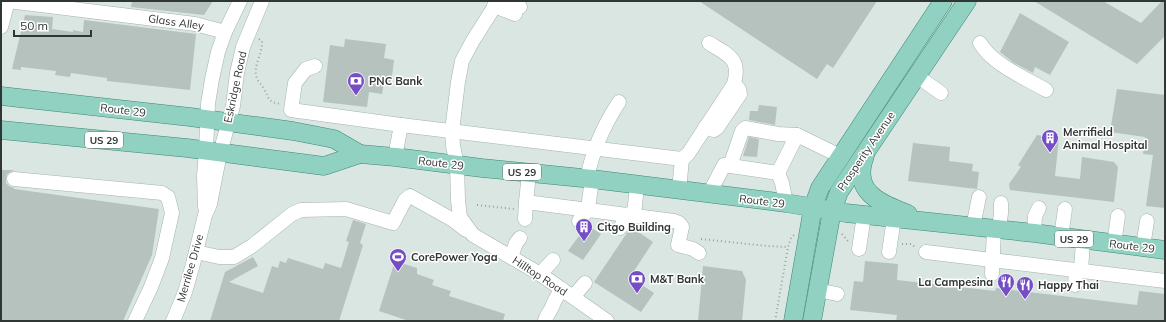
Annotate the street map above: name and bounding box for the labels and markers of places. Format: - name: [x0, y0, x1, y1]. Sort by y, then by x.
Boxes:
- bank icon: PNC Bank: [346, 71, 366, 96]
- place label: PNC Bank: [369, 74, 423, 88]
- place label: Merrifield Animal Hospital: [1063, 125, 1148, 152]
- building icon: Merrifield Animal Hospital: [1040, 128, 1060, 153]
- building icon: Citgo Building: [574, 217, 594, 242]
- place label: Citgo Building: [597, 220, 671, 234]
- sports icon: CorePower Yoga: [388, 247, 408, 272]
- place label: CorePower Yoga: [411, 250, 498, 264]
- bank icon: M&T Bank: [627, 269, 647, 294]
- place label: M&T Bank: [650, 272, 705, 286]
- restaurant icon: La Campesina: [996, 272, 1016, 297]
- place label: La Campesina: [918, 275, 993, 289]
- restaurant icon: Happy Thai: [1015, 275, 1035, 300]
- place label: Happy Thai: [1038, 278, 1099, 292]

